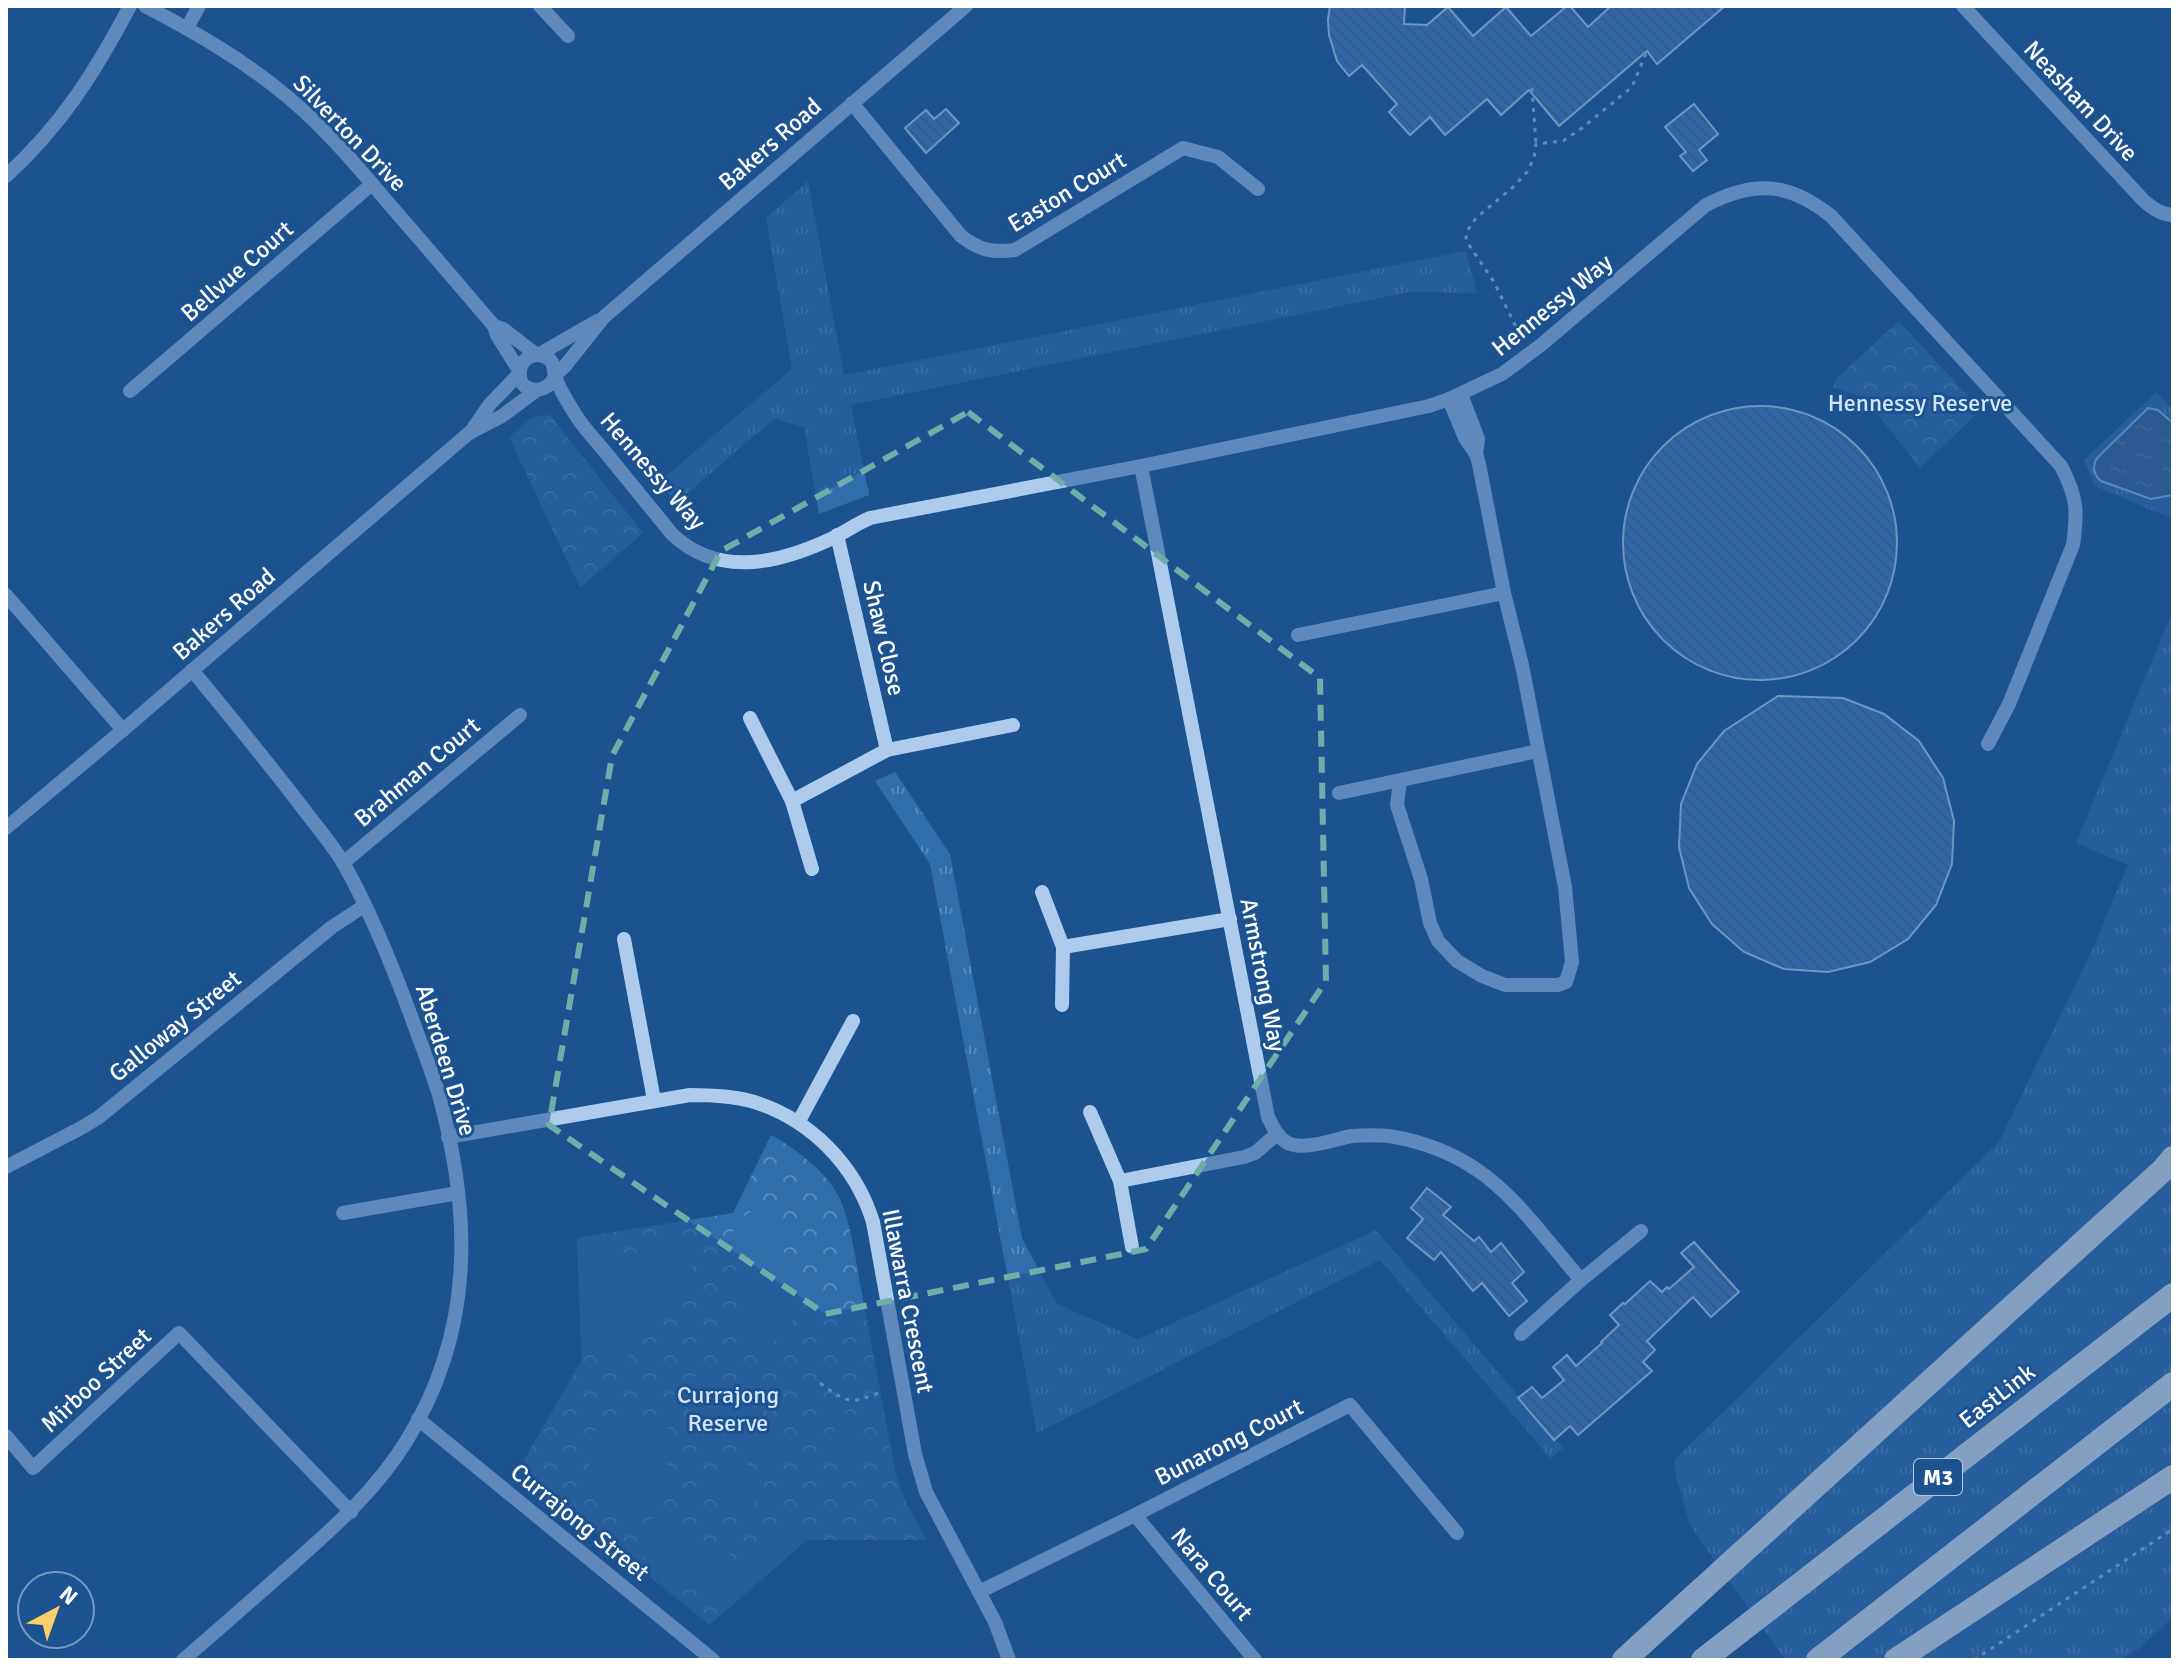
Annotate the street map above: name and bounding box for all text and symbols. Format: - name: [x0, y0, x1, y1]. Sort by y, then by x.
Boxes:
- street label: Neasham Drive: [2017, 34, 2145, 168]
- street label: Silverton Drive: [287, 68, 413, 198]
- street label: Bakers Road: [713, 91, 827, 197]
- street label: Easton Court: [1002, 145, 1132, 239]
- street label: Bellvue Court: [175, 214, 299, 328]
- street label: Hennessy Way: [1486, 247, 1618, 363]
- park label: Hennessy Reserve: [1828, 388, 2012, 418]
- street label: Hennessy Way: [594, 406, 712, 536]
- street label: Bakers Road: [167, 561, 281, 667]
- street label: Shaw Close: [856, 578, 912, 698]
- street label: Brahman Court: [348, 711, 486, 833]
- street label: Armstrong Way: [1233, 896, 1293, 1054]
- street label: Galloway Street: [103, 964, 247, 1088]
- street label: Aberdeen Drive: [409, 981, 483, 1139]
- street label: Illawarra Crescent: [875, 1206, 941, 1396]
- street label: Mirboo Street: [35, 1321, 157, 1439]
- street label: EastLink: [1953, 1357, 2041, 1435]
- park label: Currajong Reserve: [677, 1380, 779, 1438]
- street label: Bunarong Court: [1150, 1392, 1308, 1492]
- street label: Currajong Street: [505, 1457, 655, 1587]
- road number: M3: [1914, 1459, 1962, 1495]
- street label: Nara Court: [1164, 1521, 1260, 1627]
- north arrow: [16, 1570, 96, 1650]
- text: N: [54, 1580, 83, 1610]

